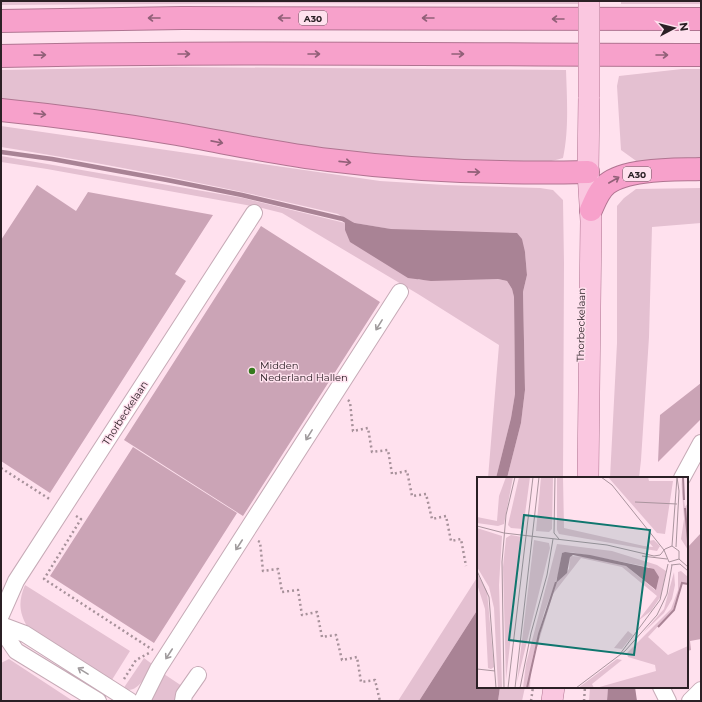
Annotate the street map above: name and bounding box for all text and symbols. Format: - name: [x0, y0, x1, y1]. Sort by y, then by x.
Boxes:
- north arrow: [654, 8, 694, 48]
- road number: A30: [299, 11, 327, 25]
- one-way arrow: [278, 14, 291, 22]
- one-way arrow: [422, 14, 435, 22]
- one-way arrow: [148, 15, 161, 22]
- one-way arrow: [552, 15, 565, 23]
- text: N: [676, 22, 691, 32]
- one-way arrow: [177, 50, 190, 58]
- one-way arrow: [307, 50, 320, 58]
- one-way arrow: [451, 50, 464, 58]
- one-way arrow: [33, 51, 46, 59]
- one-way arrow: [655, 51, 668, 59]
- one-way arrow: [33, 110, 46, 118]
- one-way arrow: [210, 138, 223, 146]
- one-way arrow: [338, 158, 351, 166]
- road number: A30: [623, 167, 651, 181]
- one-way arrow: [468, 168, 481, 176]
- one-way arrow: [608, 175, 620, 183]
- street label: Thorbeckelaan: [574, 288, 588, 362]
- one-way arrow: [375, 319, 383, 330]
- place label: Midden Nederland Hallen: [260, 359, 348, 384]
- marker: Midden Nederland Hallen: [247, 366, 257, 376]
- street label: Thorbeckelaan: [99, 378, 151, 448]
- one-way arrow: [305, 429, 313, 440]
- inset map: [477, 477, 688, 688]
- one-way arrow: [235, 539, 243, 551]
- one-way arrow: [164, 648, 172, 660]
- one-way arrow: [78, 667, 89, 675]

